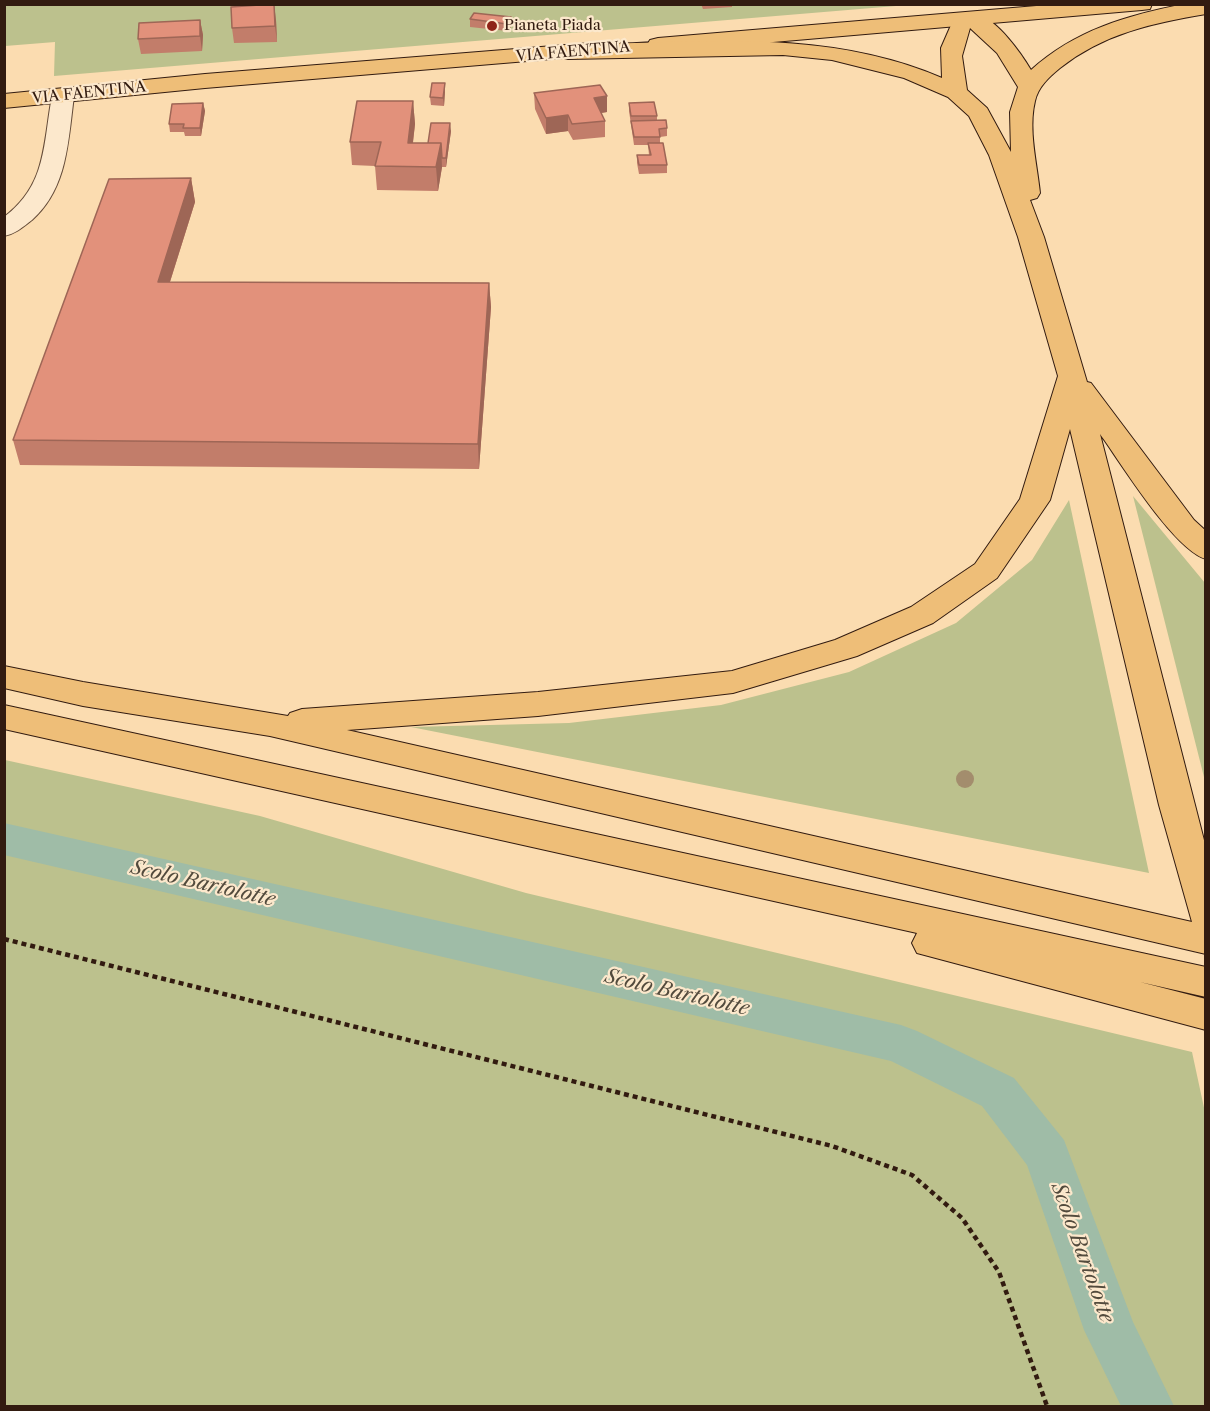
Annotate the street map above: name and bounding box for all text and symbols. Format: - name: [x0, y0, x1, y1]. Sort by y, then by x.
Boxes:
- place label: Pianeta Piada: [504, 17, 601, 35]
- marker: Pianeta Piada: [485, 19, 499, 33]
- street label: VIA FAENTINA: [515, 38, 631, 66]
- street label: VIA FAENTINA: [31, 78, 147, 108]
- water label: Scolo Bartolotte: [129, 856, 277, 912]
- water label: Scolo Bartolotte: [603, 965, 751, 1021]
- water label: Scolo Bartolotte: [1046, 1180, 1118, 1326]

